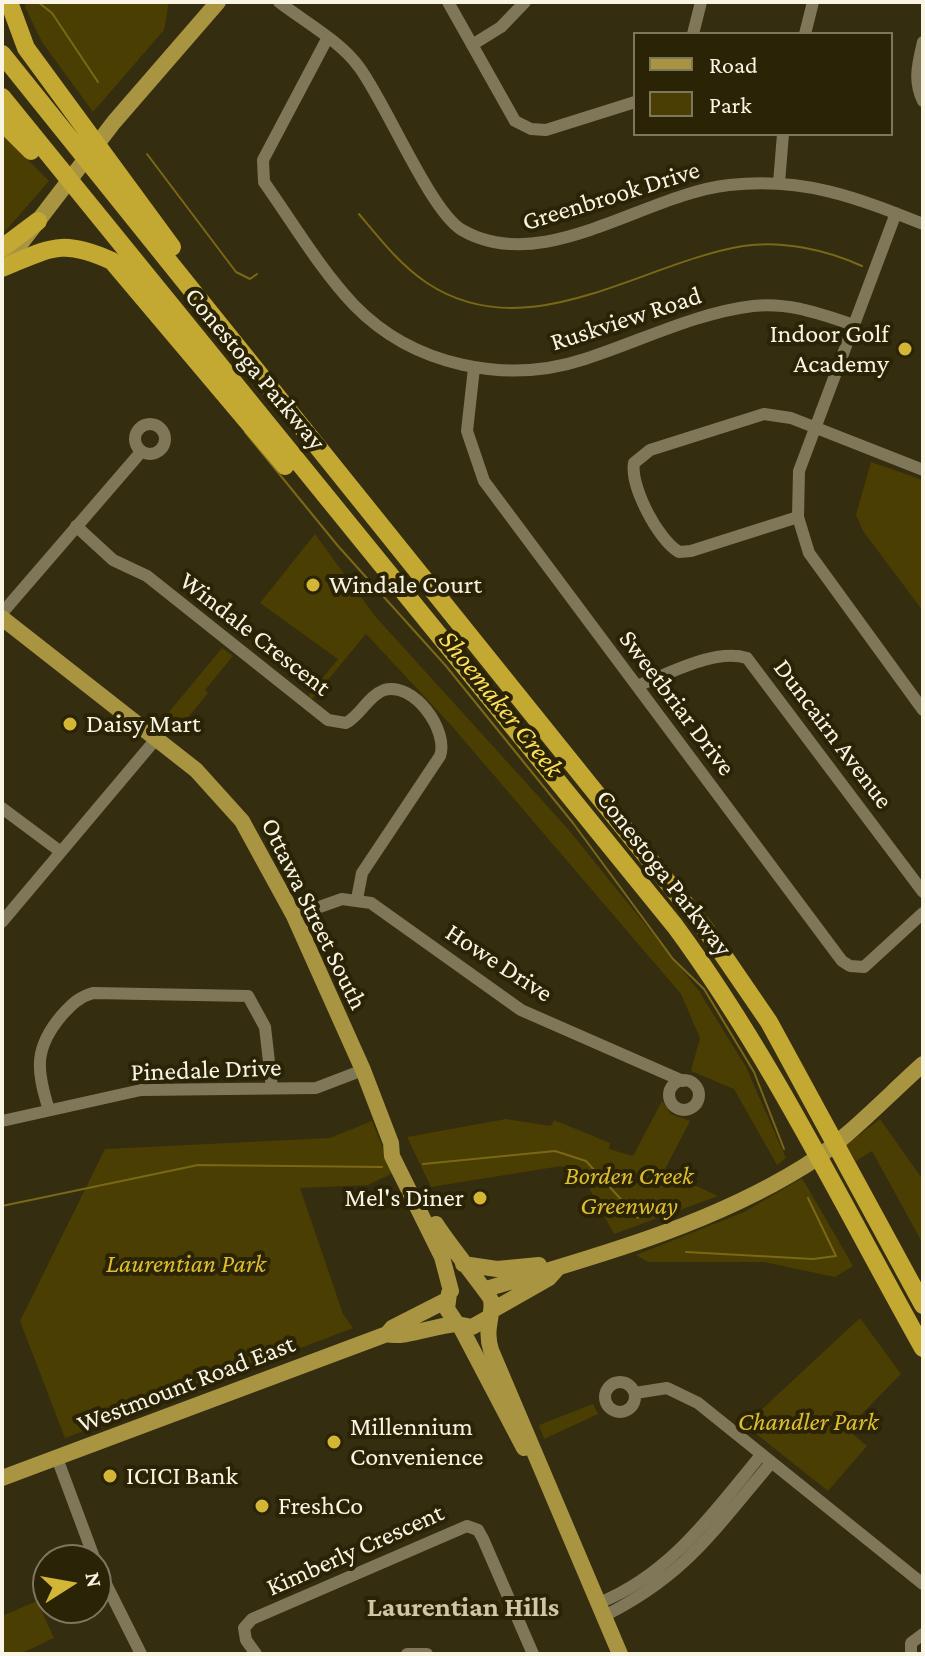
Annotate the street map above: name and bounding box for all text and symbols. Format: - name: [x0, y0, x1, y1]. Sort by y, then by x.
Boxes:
- legend: [633, 32, 893, 136]
- text: Road: [709, 51, 758, 78]
- text: Park: [709, 91, 752, 118]
- street label: Greenbrook Drive: [519, 154, 703, 238]
- street label: Ruskview Road: [547, 280, 705, 358]
- street label: Conestoga Parkway: [178, 281, 332, 457]
- place label: Indoor Golf Academy: [770, 318, 889, 380]
- marker: Indoor Golf Academy: [896, 340, 914, 358]
- street label: Windale Crescent: [173, 565, 337, 703]
- place label: Windale Court: [329, 569, 482, 601]
- marker: Windale Court: [304, 576, 322, 594]
- water label: Shoemaker Creek: [431, 624, 571, 784]
- street label: Sweetbriar Drive: [612, 624, 742, 782]
- street label: Duncairn Avenue: [767, 653, 899, 815]
- place label: Daisy Mart: [86, 708, 201, 740]
- marker: Daisy Mart: [61, 715, 79, 733]
- street label: Conestoga Parkway: [589, 783, 739, 963]
- street label: Ottawa Street South: [254, 813, 374, 1015]
- street label: Howe Drive: [439, 917, 559, 1009]
- street label: Pinedale Drive: [130, 1052, 282, 1088]
- park label: Borden Creek Greenway: [565, 1160, 693, 1222]
- place label: Mel's Diner: [344, 1182, 464, 1214]
- marker: Mel's Diner: [471, 1189, 489, 1207]
- park label: Laurentian Park: [106, 1248, 266, 1280]
- street label: Westmount Road East: [73, 1328, 299, 1440]
- park label: Chandler Park: [738, 1406, 878, 1438]
- place label: Millennium Convenience: [350, 1411, 483, 1472]
- marker: Millennium Convenience: [325, 1433, 343, 1451]
- place label: ICICI Bank: [126, 1460, 238, 1492]
- marker: ICICI Bank: [101, 1467, 119, 1485]
- place label: FreshCo: [278, 1490, 363, 1522]
- marker: FreshCo: [253, 1497, 271, 1515]
- street label: Kimberly Crescent: [262, 1497, 448, 1603]
- north arrow: [32, 1544, 112, 1624]
- text: N: [80, 1570, 108, 1589]
- district label: Laurentian Hills: [367, 1590, 559, 1624]

